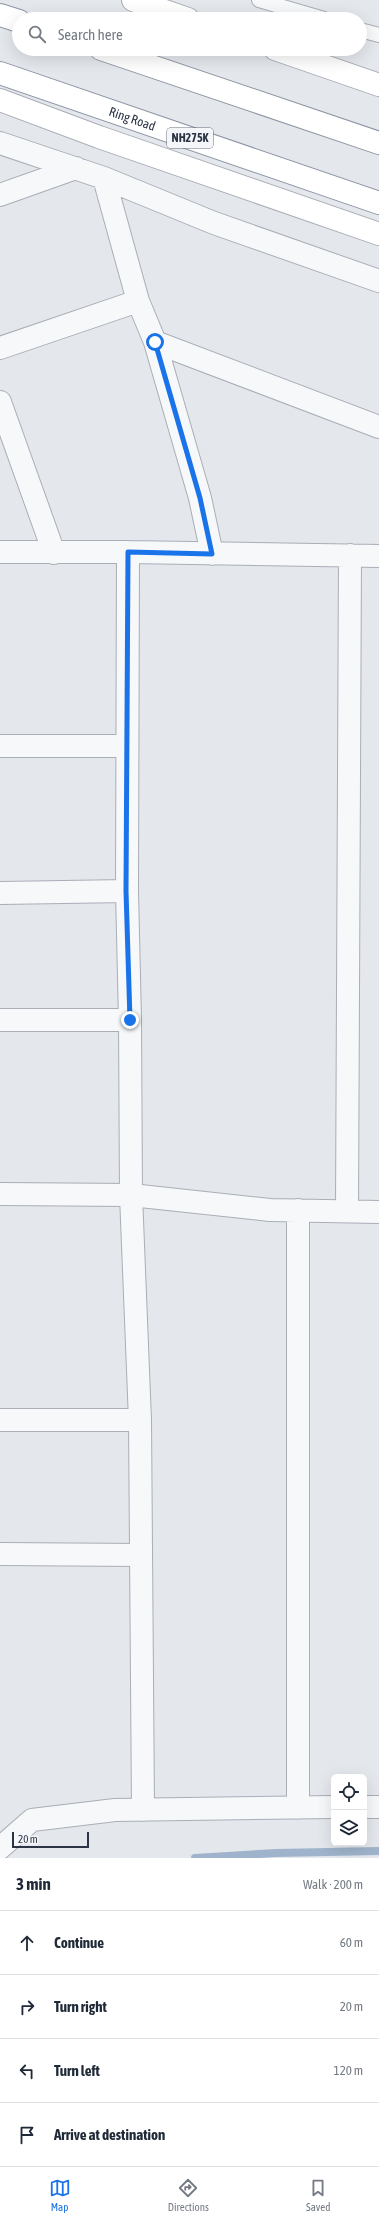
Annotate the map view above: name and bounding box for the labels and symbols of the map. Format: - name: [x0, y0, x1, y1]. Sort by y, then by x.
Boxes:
- street label: Ring Road: [107, 104, 157, 134]
- road number: NH275K: [167, 128, 213, 148]
- route start: [146, 333, 164, 351]
- route end: [121, 1011, 139, 1029]
- scale bar: [12, 1830, 89, 1849]

